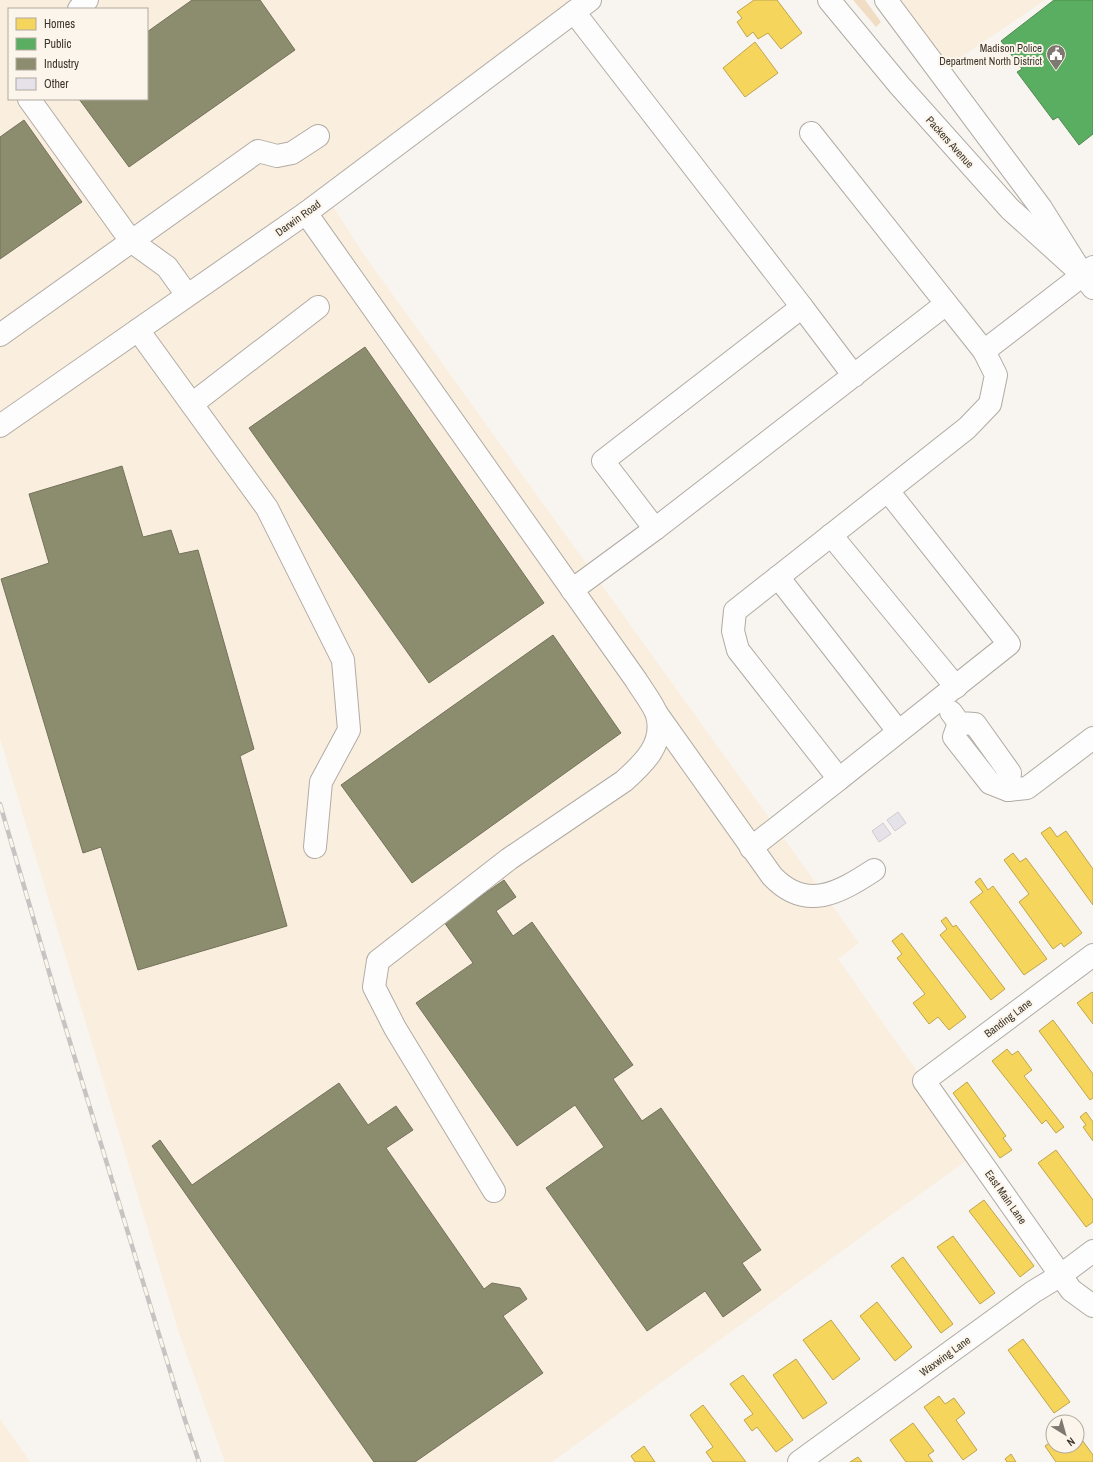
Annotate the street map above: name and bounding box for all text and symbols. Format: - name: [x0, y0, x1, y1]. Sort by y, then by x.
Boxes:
- legend: [8, 8, 148, 100]
- text: Homes: [44, 16, 75, 32]
- text: Public: [44, 36, 71, 52]
- place label: Madison Police Department North District: [939, 41, 1042, 68]
- public building icon: Madison Police Department North District: [1045, 43, 1067, 71]
- text: Industry: [44, 56, 79, 72]
- text: Other: [44, 76, 69, 92]
- street label: Packers Avenue: [923, 113, 977, 171]
- street label: Darwin Road: [273, 197, 323, 239]
- street label: Banding Lane: [981, 996, 1035, 1040]
- street label: East Main Lane: [982, 1167, 1030, 1227]
- street label: Waxwing Lane: [917, 1333, 973, 1379]
- north arrow: [1045, 1414, 1085, 1454]
- text: N: [1064, 1434, 1078, 1450]

